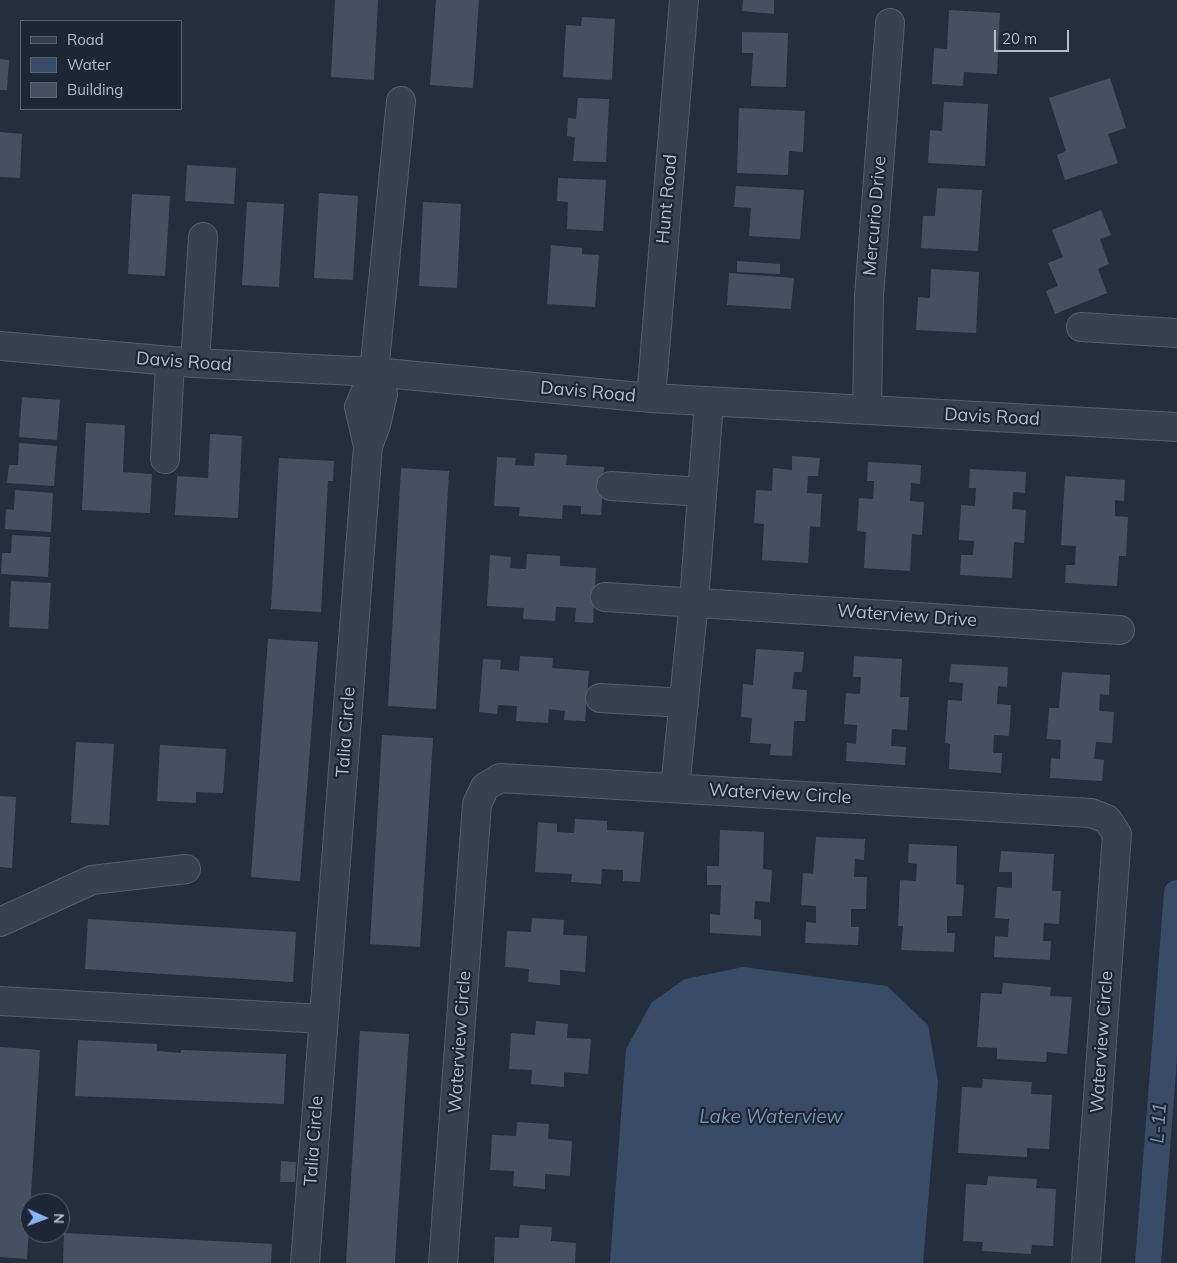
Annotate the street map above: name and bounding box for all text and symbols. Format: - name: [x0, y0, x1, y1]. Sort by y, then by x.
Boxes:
- legend: [20, 20, 182, 110]
- scale bar: [997, 20, 1072, 52]
- text: 20 m: [1002, 29, 1037, 48]
- text: Road: [67, 30, 104, 49]
- text: Water: [67, 55, 111, 74]
- text: Building: [67, 80, 123, 99]
- street label: Hunt Road: [652, 153, 682, 245]
- street label: Mercurio Drive: [859, 155, 891, 277]
- street label: Davis Road: [135, 348, 233, 376]
- street label: Davis Road: [539, 377, 637, 407]
- street label: Davis Road: [944, 404, 1040, 430]
- street label: Waterview Drive: [836, 600, 978, 632]
- street label: Talia Circle: [332, 686, 360, 778]
- street label: Waterview Circle: [708, 779, 852, 809]
- street label: Waterview Circle: [444, 970, 476, 1114]
- street label: Waterview Circle: [1086, 970, 1118, 1114]
- street label: Talia Circle: [300, 1095, 328, 1187]
- water label: L-11: [1146, 1102, 1172, 1144]
- water label: Lake Waterview: [699, 1106, 843, 1128]
- north arrow: [20, 1193, 70, 1243]
- text: N: [50, 1213, 68, 1224]

